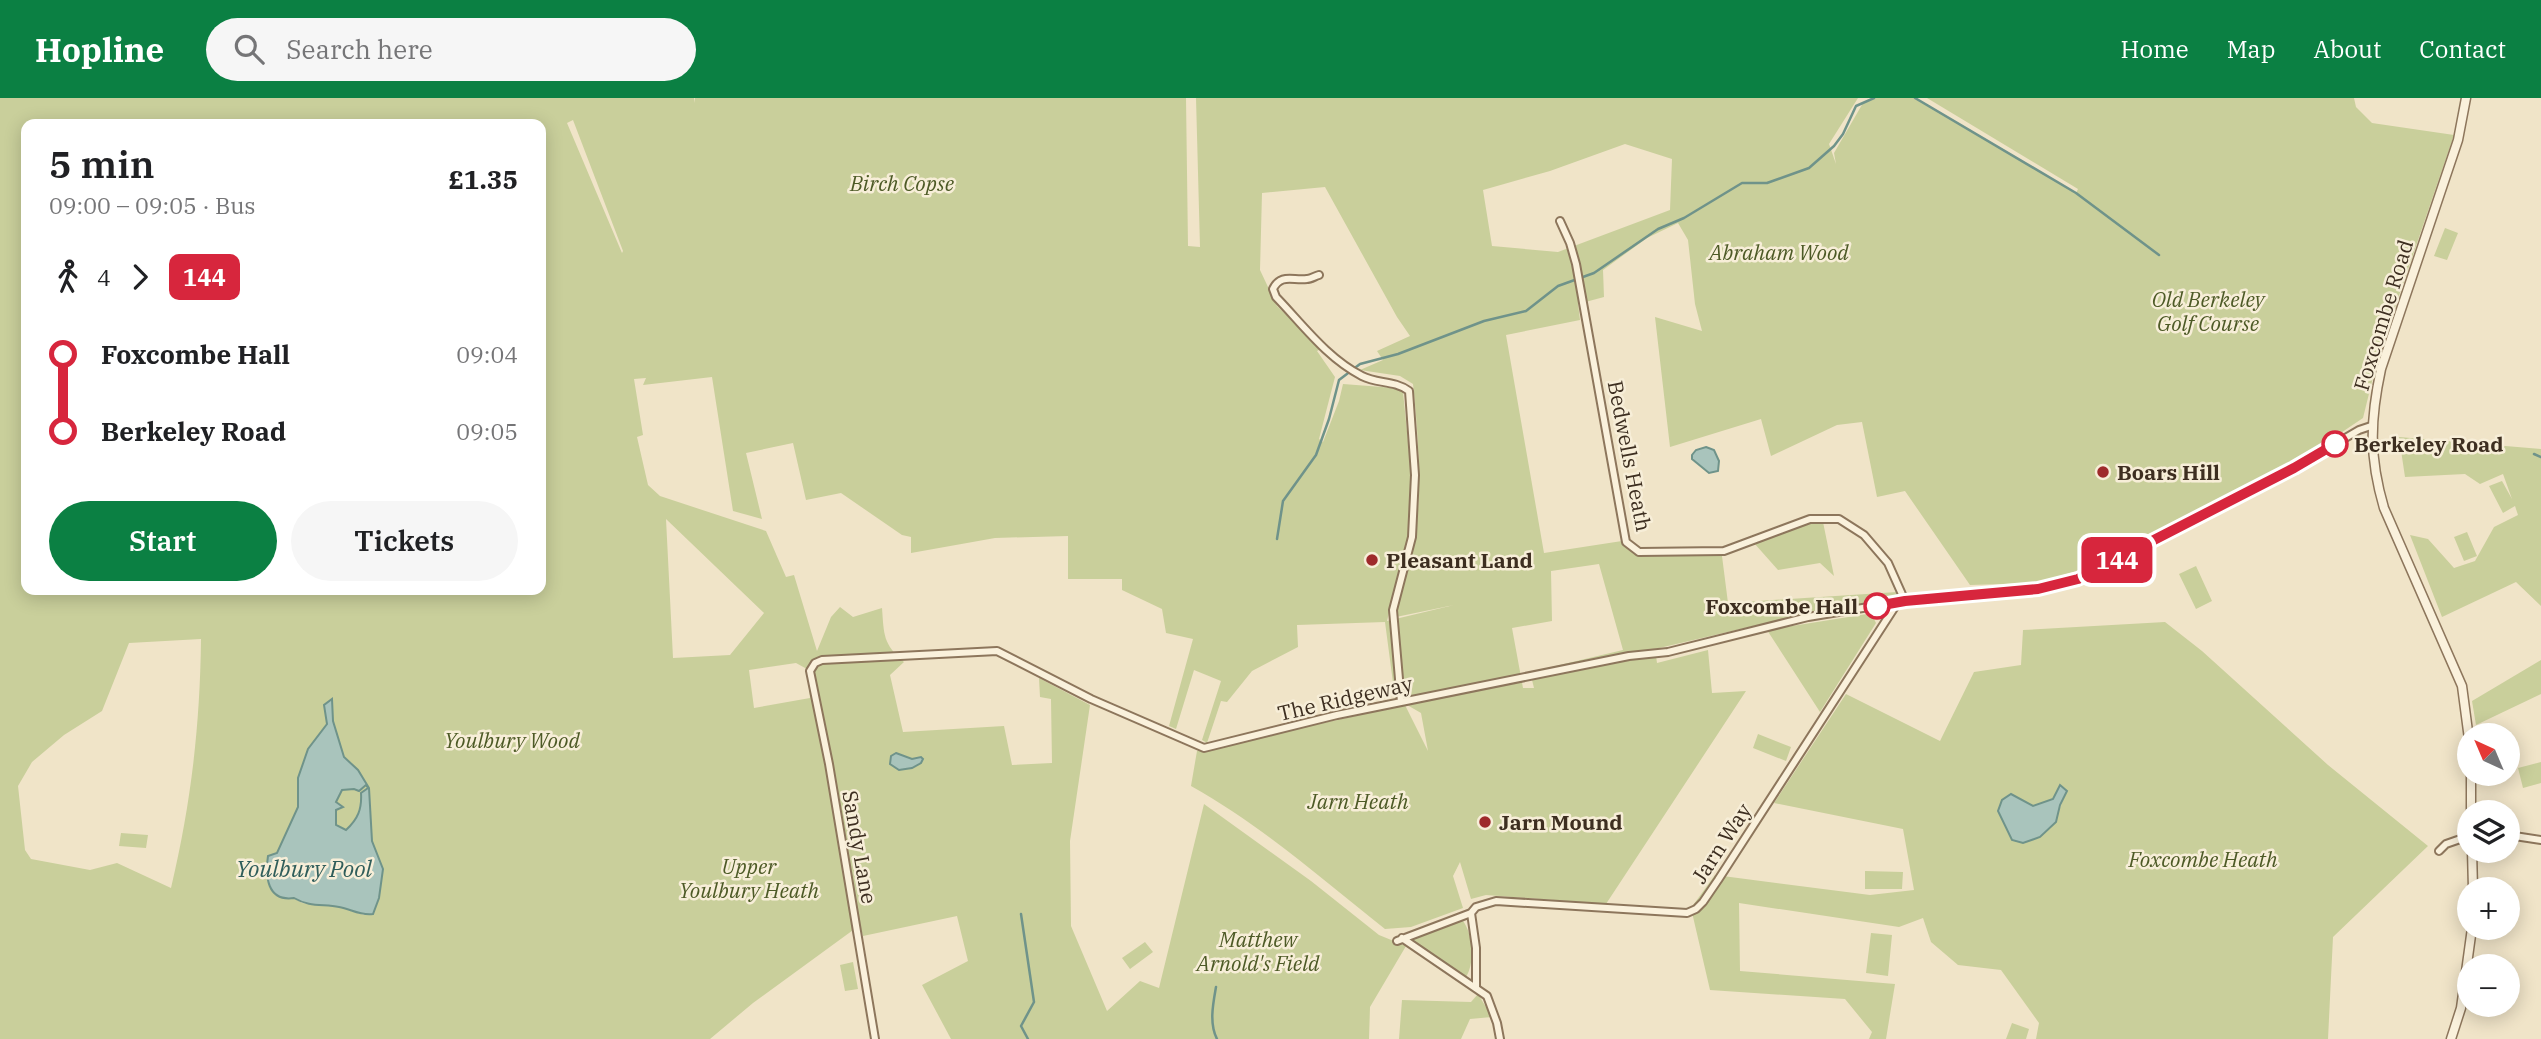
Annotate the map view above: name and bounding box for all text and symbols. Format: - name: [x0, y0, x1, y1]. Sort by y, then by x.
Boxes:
- search box: [206, 18, 696, 81]
- text: Hopline: [35, 28, 164, 71]
- icon: search: [230, 30, 268, 68]
- text: Search here: [286, 32, 433, 66]
- text: Home: [2121, 33, 2189, 65]
- text: Map: [2227, 33, 2275, 65]
- text: About: [2313, 33, 2381, 65]
- text: Contact: [2419, 33, 2506, 65]
- text: 5 min: [49, 139, 155, 188]
- text: £1.35: [448, 162, 518, 196]
- park label: Birch Copse: [849, 169, 955, 197]
- text: 09:00 – 09:05 · Bus: [49, 190, 256, 220]
- street label: Foxcombe Road: [2347, 236, 2419, 394]
- park label: Abraham Wood: [1707, 238, 1849, 266]
- icon: walk: [49, 258, 87, 296]
- icon: forward: [121, 258, 159, 296]
- text: 144: [183, 261, 226, 293]
- text: 4: [97, 262, 111, 292]
- park label: Old Berkeley Golf Course: [2152, 285, 2267, 337]
- text: Foxcombe Hall: [101, 337, 290, 371]
- text: 09:04: [456, 339, 518, 369]
- street label: Bedwells Heath: [1602, 378, 1658, 534]
- text: Berkeley Road: [101, 414, 286, 448]
- text: 09:05: [456, 416, 518, 446]
- place label: Berkeley Road: [2354, 430, 2504, 458]
- marker: Berkeley Road: [2322, 431, 2348, 457]
- place label: Boars Hill: [2117, 458, 2220, 486]
- marker: Boars Hill: [2095, 464, 2111, 480]
- button: Start: [49, 501, 277, 581]
- button: Tickets: [291, 501, 518, 581]
- line badge: 144: [2077, 537, 2157, 583]
- text: 144: [2095, 544, 2139, 576]
- place label: Pleasant Land: [1386, 546, 1533, 574]
- marker: Pleasant Land: [1364, 552, 1380, 568]
- place label: Foxcombe Hall: [1705, 592, 1858, 620]
- marker: Foxcombe Hall: [1864, 593, 1890, 619]
- street label: The Ridgeway: [1275, 669, 1416, 727]
- north arrow: [2457, 723, 2520, 786]
- map controls: [2457, 723, 2520, 1017]
- park label: Youlbury Wood: [444, 726, 580, 754]
- park label: Jarn Heath: [1307, 787, 1409, 815]
- street label: Sandy Lane: [836, 788, 884, 906]
- street label: Jarn Way: [1685, 797, 1758, 888]
- button: layers: [2457, 800, 2520, 863]
- place label: Jarn Mound: [1499, 808, 1623, 836]
- marker: Jarn Mound: [1477, 814, 1493, 830]
- park label: Foxcombe Heath: [2127, 845, 2278, 873]
- park label: Upper Youlbury Heath: [679, 852, 820, 904]
- water label: Youlbury Pool: [236, 853, 373, 883]
- button: +: [2457, 877, 2520, 940]
- park label: Matthew Arnold's Field: [1195, 925, 1320, 977]
- button: −: [2457, 954, 2520, 1017]

